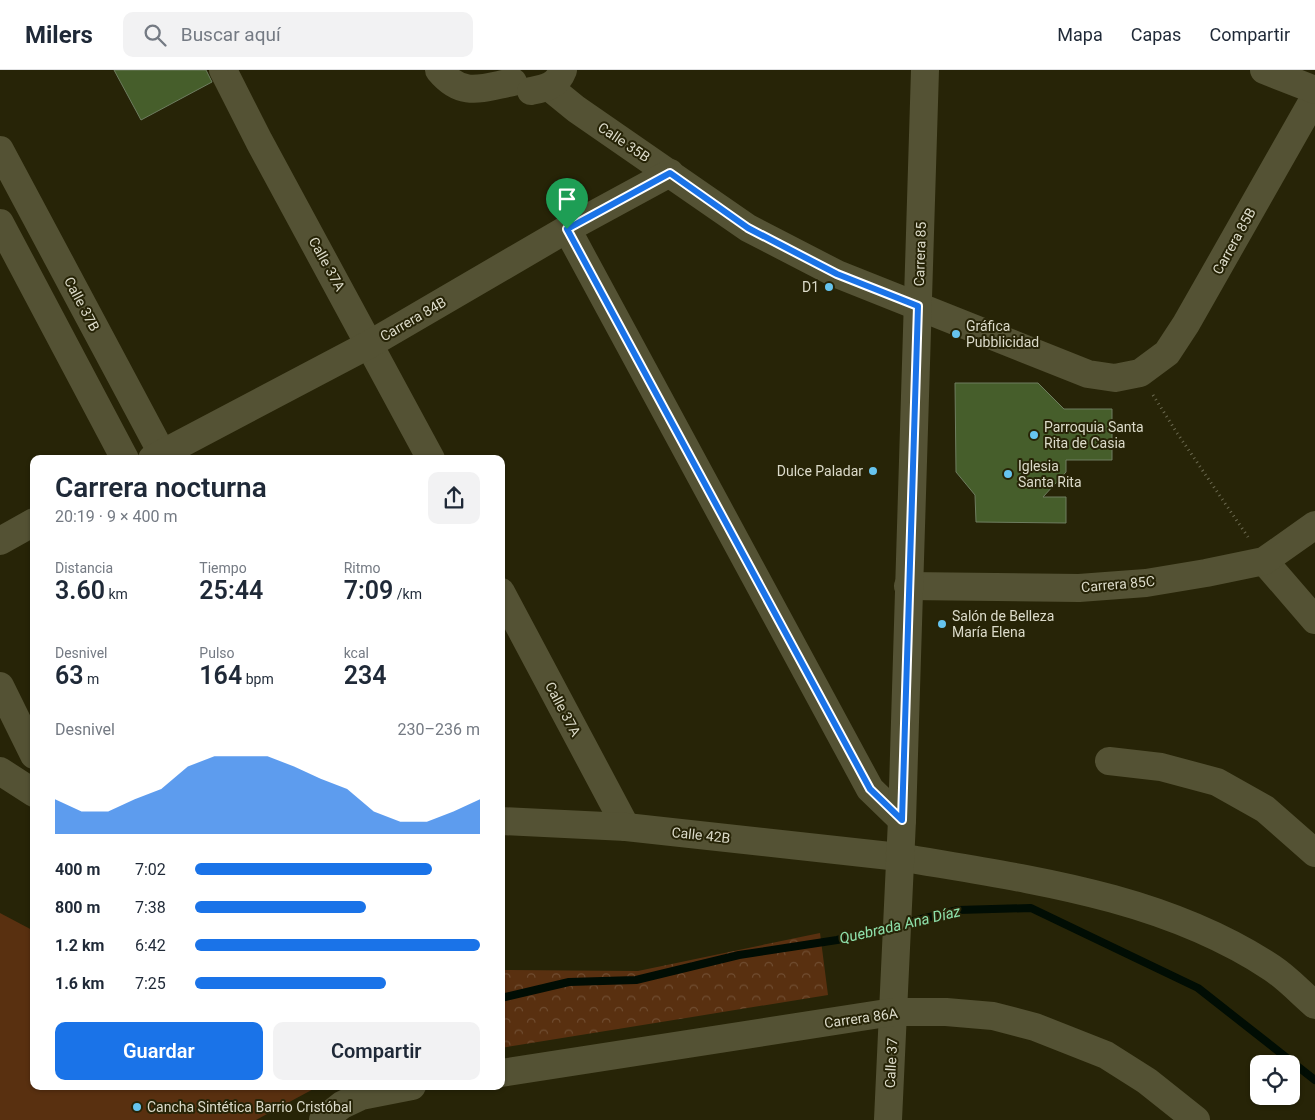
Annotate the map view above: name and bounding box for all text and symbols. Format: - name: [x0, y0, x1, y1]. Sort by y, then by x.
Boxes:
- search box: [123, 12, 473, 57]
- text: Milers: [25, 21, 93, 49]
- icon: search: [141, 21, 169, 49]
- text: Buscar aquí: [181, 23, 281, 46]
- text: Mapa: [1057, 24, 1103, 45]
- text: Capas: [1131, 24, 1181, 45]
- text: Compartir: [1209, 24, 1290, 45]
- street label: Calle 35B: [595, 119, 653, 165]
- pin: [546, 178, 588, 229]
- icon: arrive: [553, 185, 581, 213]
- street label: Carrera 85B: [1209, 205, 1259, 277]
- street label: Carrera 85: [911, 221, 929, 287]
- street label: Calle 37A: [306, 234, 348, 294]
- street label: Calle 37B: [61, 274, 103, 334]
- place label: D1: [802, 279, 819, 295]
- marker: D1: [823, 281, 835, 293]
- street label: Carrera 84B: [377, 294, 449, 344]
- place label: Gráfica Pubblicidad: [966, 318, 1039, 350]
- marker: Gráfica Pubblicidad: [950, 328, 962, 340]
- place label: Parroquia Santa Rita de Casia: [1044, 419, 1144, 451]
- marker: Parroquia Santa Rita de Casia: [1028, 429, 1040, 441]
- place label: Iglesia Santa Rita: [1018, 458, 1082, 490]
- place label: Dulce Paladar: [777, 463, 863, 479]
- marker: Dulce Paladar: [867, 465, 879, 477]
- marker: Iglesia Santa Rita: [1002, 468, 1014, 480]
- text: Carrera nocturna: [55, 471, 267, 504]
- button: share: [428, 472, 480, 524]
- text: 20:19 · 9 × 400 m: [55, 507, 177, 526]
- text: Distancia: [55, 560, 113, 576]
- text: Tiempo: [199, 560, 247, 576]
- text: Ritmo: [344, 560, 381, 576]
- street label: Carrera 85C: [1080, 573, 1156, 595]
- text: 3.60: [55, 576, 105, 605]
- text: 25:44: [199, 576, 263, 605]
- text: 7:09: [344, 576, 393, 605]
- text: km: [105, 586, 128, 602]
- text: /km: [393, 586, 422, 602]
- place label: Salón de Belleza María Elena: [952, 608, 1054, 640]
- marker: Salón de Belleza María Elena: [936, 618, 948, 630]
- text: Desnivel: [55, 645, 108, 661]
- text: Pulso: [199, 645, 235, 661]
- text: kcal: [344, 645, 369, 661]
- text: 63: [55, 661, 84, 690]
- text: 164: [199, 661, 242, 690]
- text: 234: [344, 661, 387, 690]
- text: m: [84, 671, 99, 687]
- text: bpm: [242, 671, 274, 687]
- street label: Calle 37A: [542, 679, 584, 739]
- text: Desnivel: [55, 720, 115, 739]
- text: 230–236 m: [398, 720, 480, 739]
- street label: Calle 42B: [671, 824, 731, 846]
- text: 400 m: [55, 860, 100, 879]
- text: 7:02: [135, 860, 166, 879]
- text: 800 m: [55, 898, 100, 917]
- text: 7:38: [135, 898, 166, 917]
- water label: Quebrada Ana Díaz: [838, 902, 963, 948]
- text: 1.2 km: [55, 936, 104, 955]
- text: 6:42: [135, 936, 166, 955]
- text: 1.6 km: [55, 974, 104, 993]
- text: 7:25: [135, 974, 166, 993]
- street label: Carrera 86A: [823, 1005, 899, 1031]
- button: Guardar: [55, 1022, 263, 1080]
- button: Compartir: [273, 1022, 480, 1080]
- street label: Calle 37: [882, 1037, 900, 1088]
- map controls: [1250, 1055, 1300, 1105]
- button: locate: [1250, 1055, 1300, 1105]
- place label: Cancha Sintética Barrio Cristóbal: [147, 1099, 352, 1115]
- marker: Cancha Sintética Barrio Cristóbal: [131, 1101, 143, 1113]

